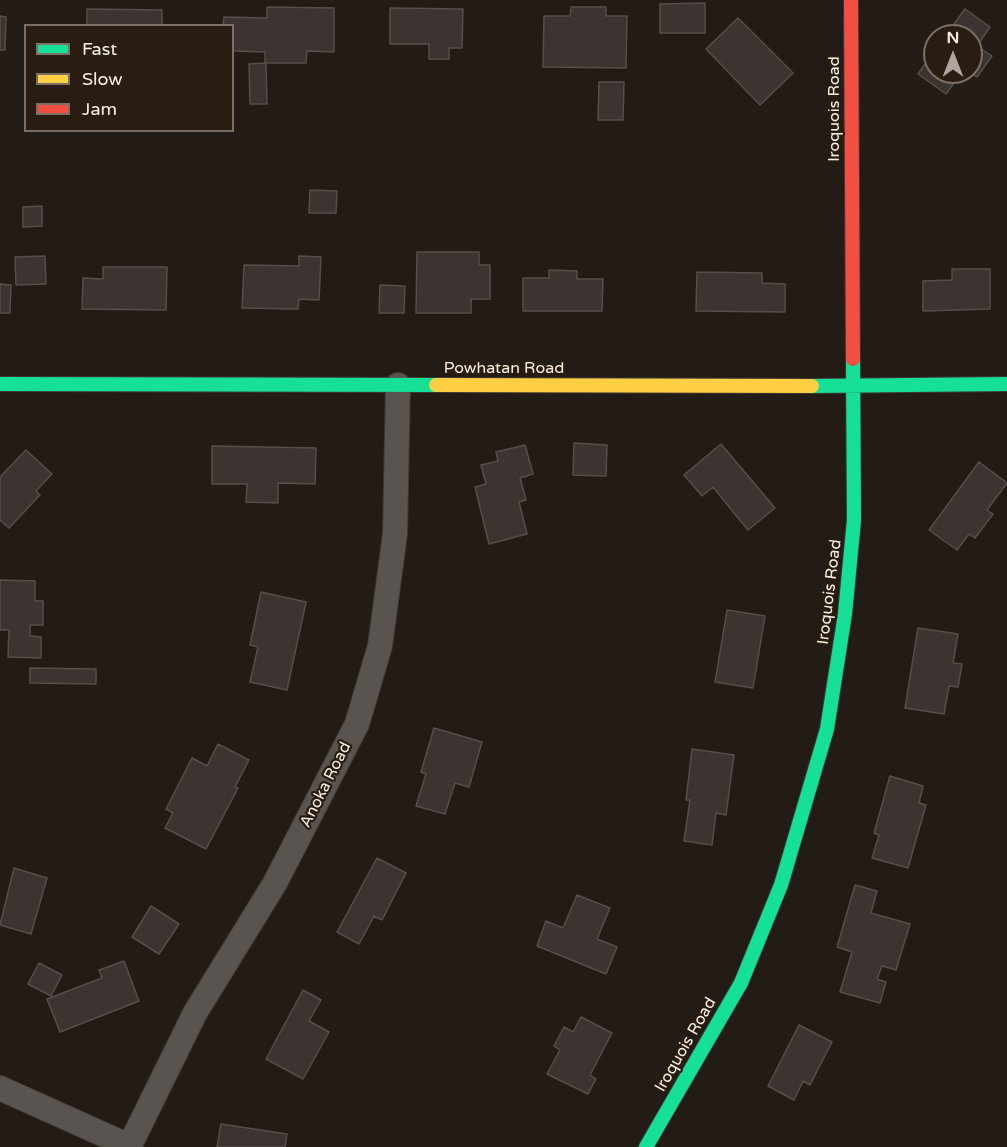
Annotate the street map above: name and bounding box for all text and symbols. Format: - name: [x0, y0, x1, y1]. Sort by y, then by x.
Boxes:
- legend: [24, 24, 234, 132]
- north arrow: [923, 24, 983, 84]
- text: N: [947, 28, 959, 48]
- text: Fast: [82, 38, 117, 60]
- street label: Iroquois Road: [825, 56, 845, 162]
- text: Slow: [82, 68, 123, 90]
- text: Jam: [82, 98, 117, 120]
- street label: Powhatan Road: [444, 359, 564, 379]
- street label: Iroquois Road: [814, 538, 846, 646]
- street label: Anoka Road: [296, 739, 356, 831]
- street label: Iroquois Road: [651, 994, 721, 1096]

